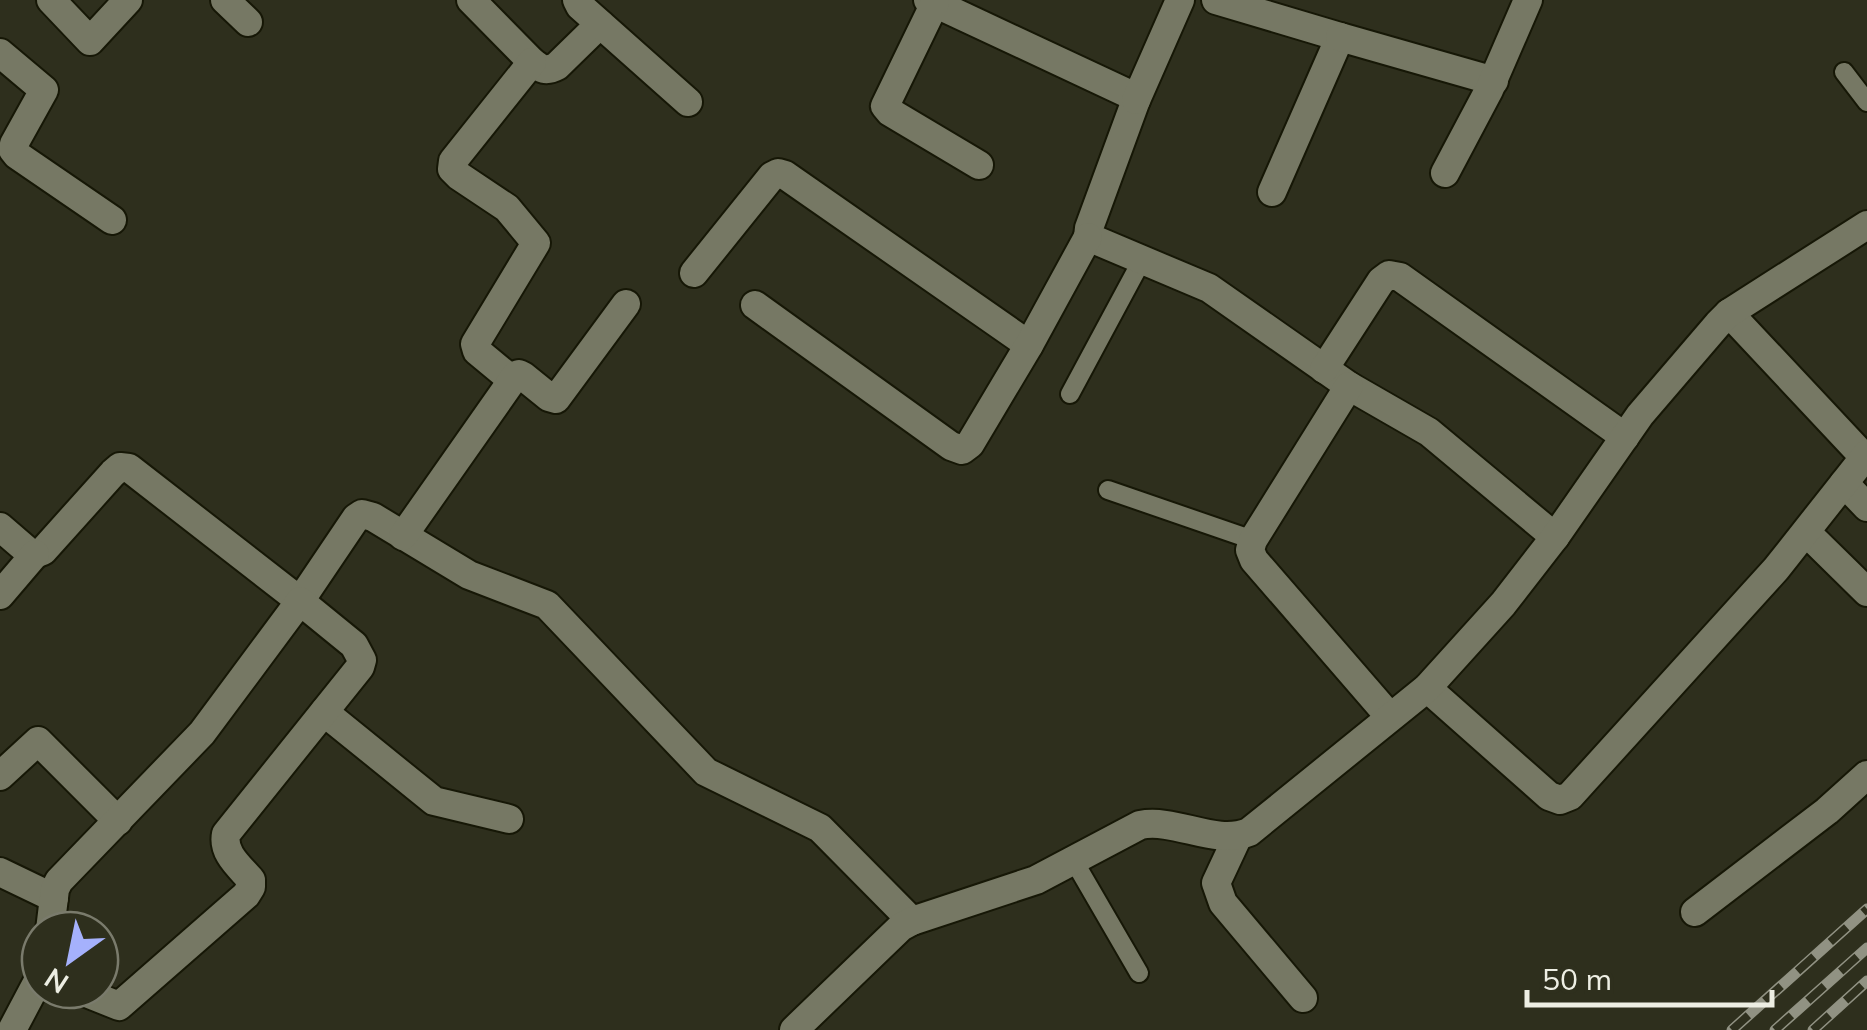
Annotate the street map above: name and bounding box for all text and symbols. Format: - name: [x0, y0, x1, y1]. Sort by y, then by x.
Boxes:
- north arrow: [20, 910, 120, 1010]
- scale bar: [1527, 945, 1772, 1007]
- text: 50 m: [1542, 960, 1612, 998]
- text: N: [38, 961, 75, 1002]

